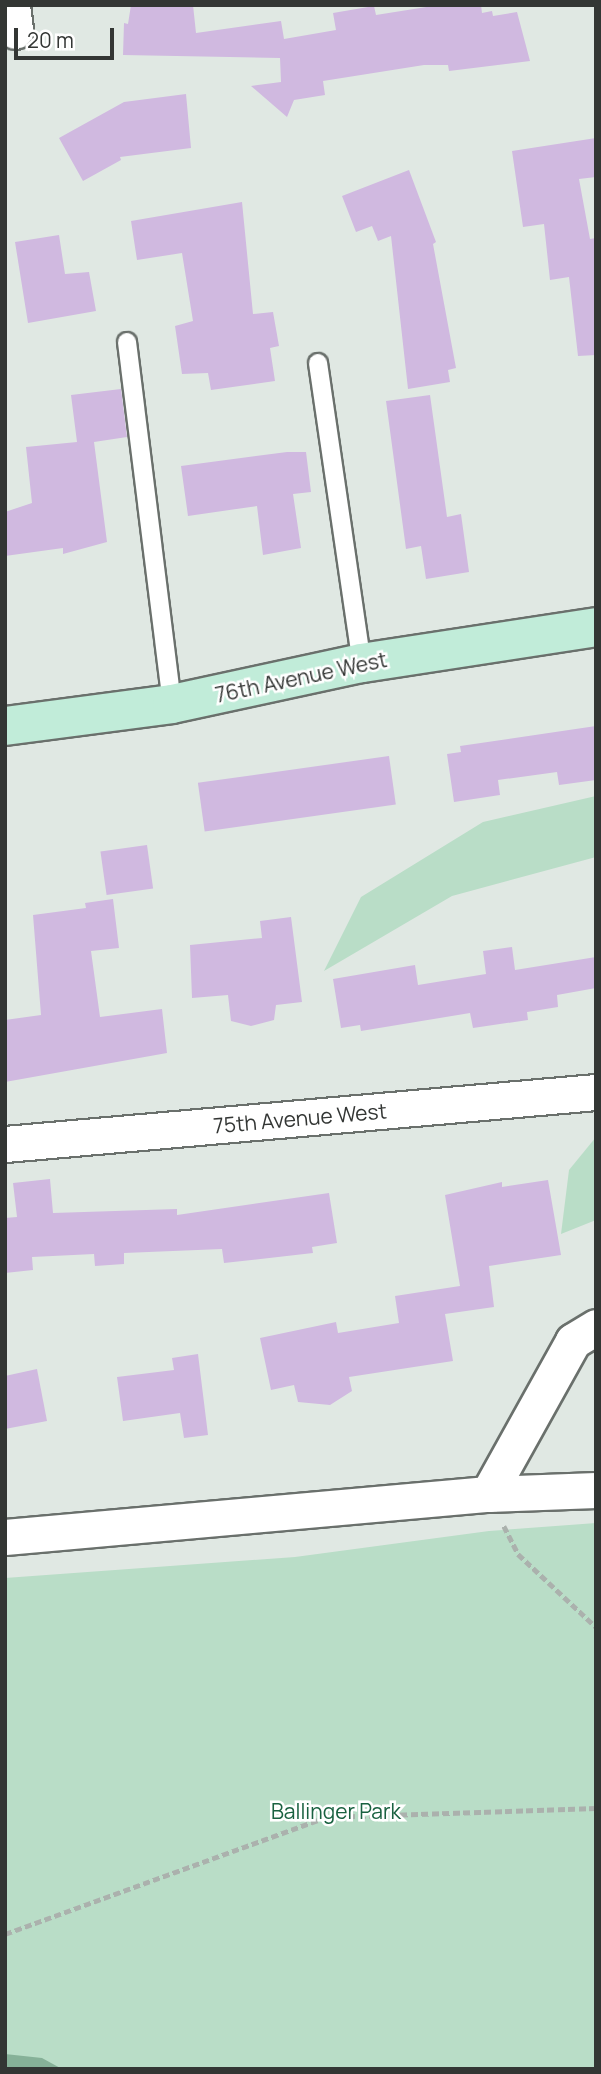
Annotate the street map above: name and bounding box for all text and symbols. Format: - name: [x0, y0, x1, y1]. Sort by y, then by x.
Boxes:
- scale bar: [18, 14, 117, 58]
- text: 20 m: [27, 26, 74, 54]
- street label: 76th Avenue West: [213, 646, 389, 708]
- street label: 75th Avenue West: [212, 1098, 388, 1138]
- park label: Ballinger Park: [271, 1798, 401, 1824]

